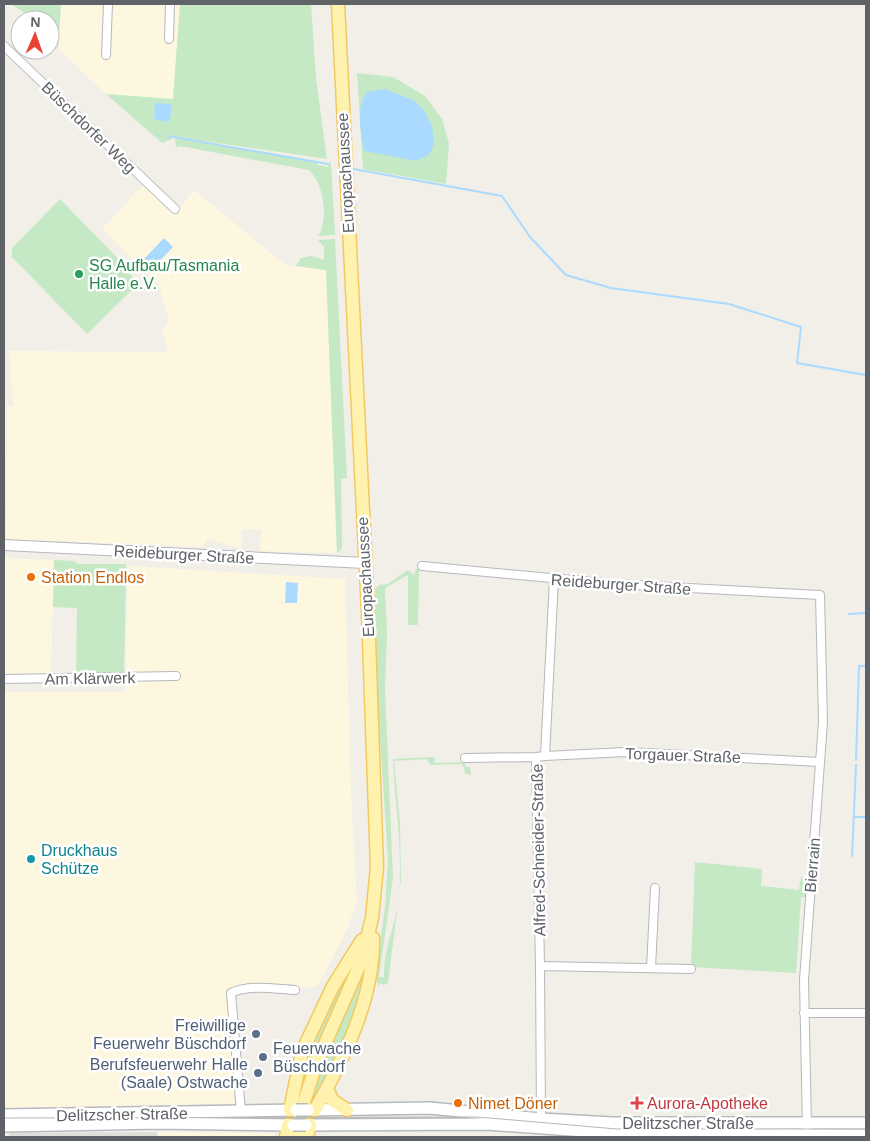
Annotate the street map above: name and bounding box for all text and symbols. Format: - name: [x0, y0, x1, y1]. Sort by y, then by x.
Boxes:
- north arrow: [10, 10, 60, 60]
- text: N: [30, 14, 41, 30]
- street label: Büschdorfer Weg: [38, 78, 139, 176]
- street label: Europachaussee: [334, 112, 357, 233]
- place label: SG Aufbau/Tasmania Halle e.V.: [89, 257, 239, 292]
- marker: SG Aufbau/Tasmania Halle e.V.: [73, 268, 85, 280]
- street label: Europachaussee: [354, 516, 377, 637]
- street label: Reideburger Straße: [113, 542, 255, 567]
- place label: Station Endlos: [41, 569, 144, 586]
- marker: Station Endlos: [25, 571, 37, 583]
- street label: Reideburger Straße: [550, 571, 692, 598]
- street label: Am Klärwerk: [45, 669, 136, 688]
- street label: Torgauer Straße: [625, 745, 741, 766]
- street label: Alfred-Schneider-Straße: [528, 763, 549, 936]
- street label: Bierrain: [802, 837, 823, 893]
- place label: Druckhaus Schütze: [41, 842, 117, 877]
- marker: Druckhaus Schütze: [25, 853, 37, 865]
- place label: Freiwillige Feuerwehr Büschdorf: [93, 1017, 247, 1052]
- marker: Freiwillige Feuerwehr Büschdorf: [250, 1028, 262, 1040]
- place label: Feuerwache Büschdorf: [273, 1040, 361, 1075]
- marker: Feuerwache Büschdorf: [257, 1051, 269, 1063]
- place label: Berufsfeuerwehr Halle (Saale) Ostwache: [90, 1056, 248, 1091]
- marker: Berufsfeuerwehr Halle (Saale) Ostwache: [252, 1067, 264, 1079]
- place label: Nimet Döner: [468, 1095, 558, 1112]
- place label: Aurora-Apotheke: [647, 1095, 768, 1112]
- marker: Nimet Döner: [452, 1097, 464, 1109]
- marker: Aurora-Apotheke: [631, 1097, 643, 1109]
- street label: Delitzscher Straße: [56, 1105, 188, 1124]
- street label: Delitzscher Straße: [622, 1115, 754, 1132]

